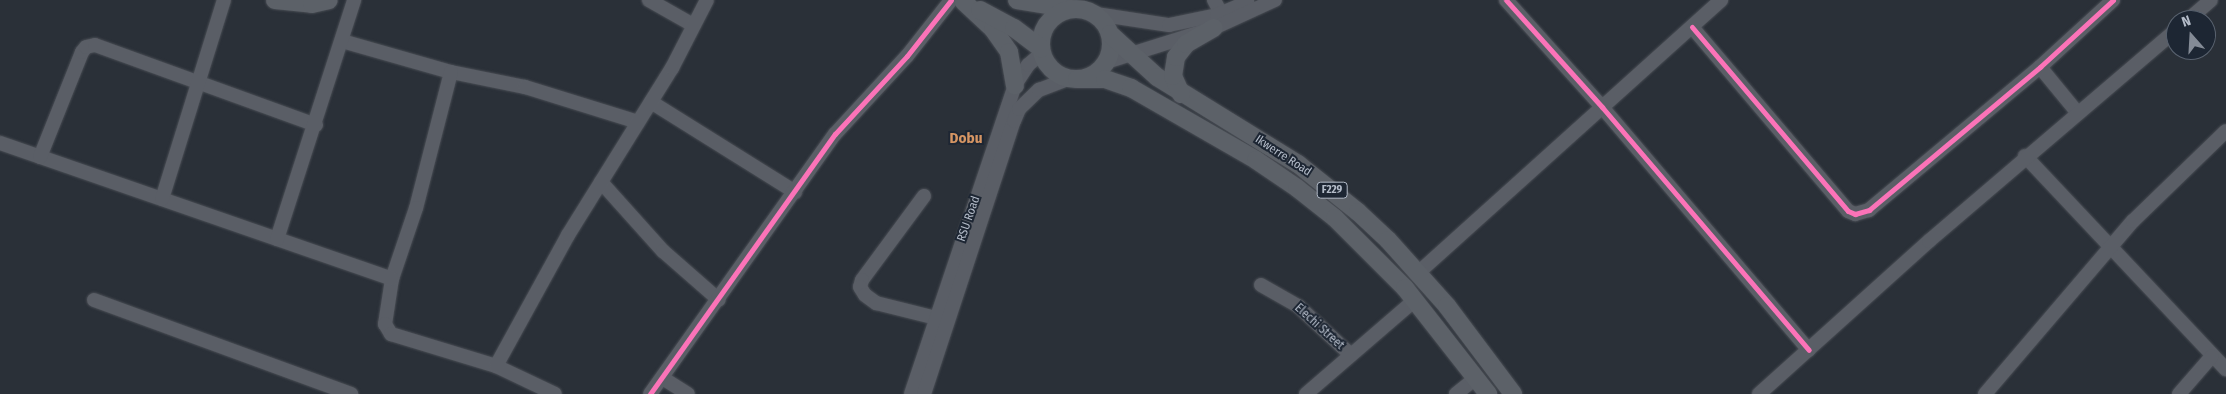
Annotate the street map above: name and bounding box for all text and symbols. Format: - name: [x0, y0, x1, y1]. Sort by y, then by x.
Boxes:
- north arrow: [2166, 10, 2216, 60]
- text: N: [2180, 12, 2193, 31]
- district label: Dobu: [950, 130, 982, 148]
- street label: Ikwerre Road: [1252, 132, 1314, 180]
- road number: F229: [1316, 182, 1348, 198]
- street label: RSU Road: [955, 194, 983, 244]
- street label: Elechi Street: [1291, 301, 1347, 353]

